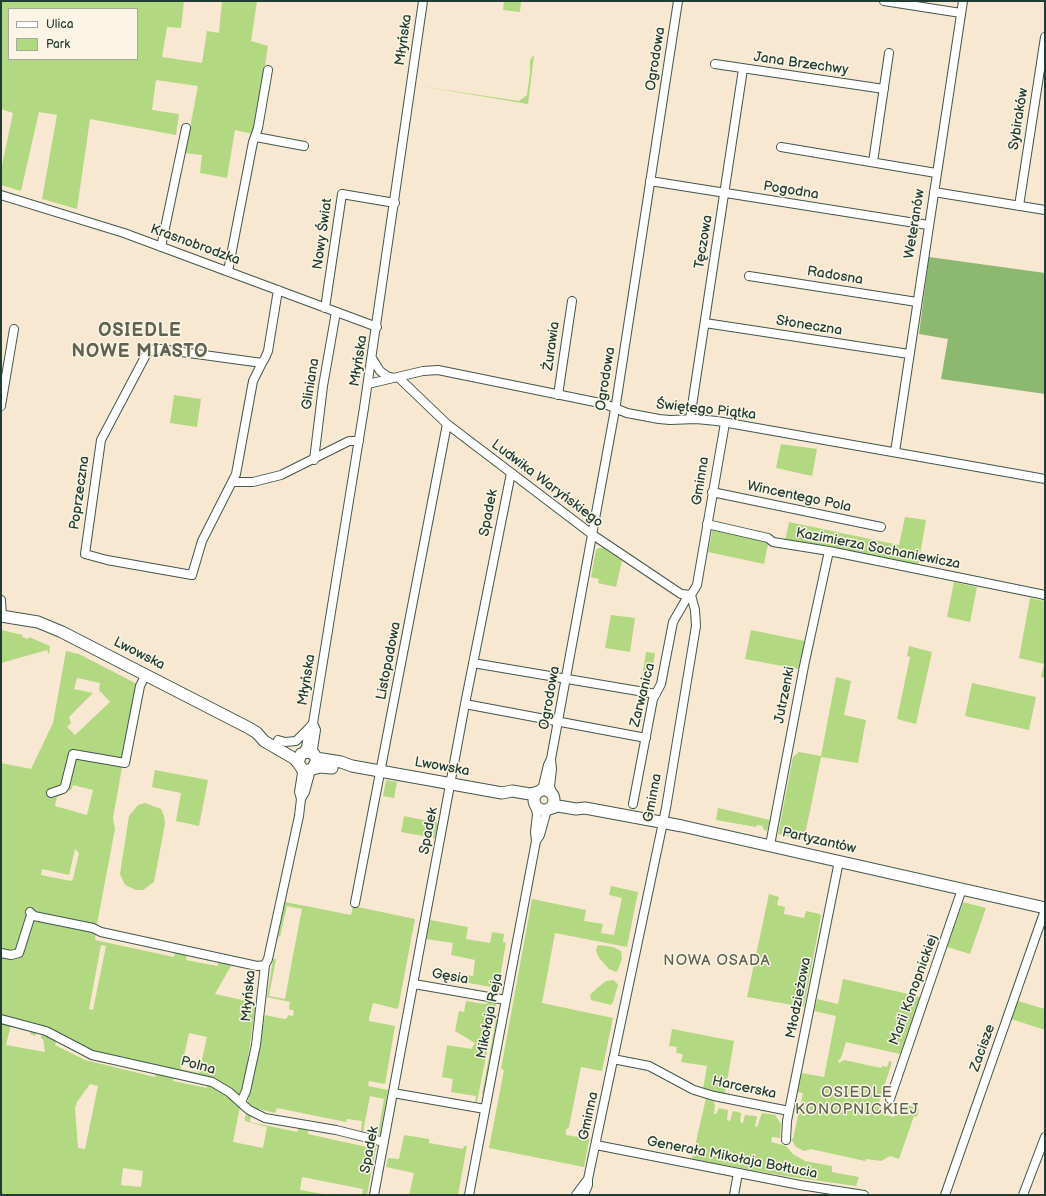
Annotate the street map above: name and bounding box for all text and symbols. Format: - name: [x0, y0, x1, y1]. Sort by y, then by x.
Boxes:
- legend: [8, 8, 138, 60]
- street label: Młyńska: [392, 13, 416, 67]
- text: Ulica: [46, 17, 73, 32]
- street label: Ogrodowa: [643, 26, 669, 92]
- text: Park: [46, 37, 70, 52]
- street label: Jana Brzechwy: [753, 49, 849, 79]
- street label: Sybiraków: [1006, 87, 1032, 151]
- street label: Pogodna: [762, 178, 820, 204]
- street label: Weteranów: [901, 188, 929, 260]
- street label: Nowy Świat: [310, 197, 336, 271]
- street label: Tęczowa: [691, 214, 717, 270]
- street label: Krasnobrodzka: [148, 221, 242, 269]
- street label: Radosna: [806, 263, 864, 289]
- street label: Słoneczna: [775, 312, 843, 340]
- district label: OSIEDLE NOWE MIASTO: [72, 320, 208, 362]
- street label: Żurawia: [540, 320, 564, 372]
- street label: Młyńska: [347, 334, 371, 388]
- street label: Ogrodowa: [593, 346, 619, 412]
- street label: Gliniana: [299, 357, 323, 411]
- street label: Świętego Piątka: [655, 396, 757, 424]
- street label: Ludwika Waryńskiego: [488, 437, 606, 531]
- street label: Poprzeczna: [67, 455, 93, 531]
- street label: Gminna: [689, 455, 713, 507]
- street label: Wincentego Pola: [745, 478, 853, 516]
- street label: Spadek: [476, 488, 502, 538]
- street label: Kazimierza Sochaniewicza: [794, 525, 962, 573]
- street label: Listopadowa: [373, 621, 405, 701]
- street label: Lwowska: [110, 634, 168, 674]
- street label: Młyńska: [295, 653, 319, 707]
- street label: Zarwanica: [627, 661, 659, 729]
- street label: Ogrodowa: [536, 665, 564, 731]
- street label: Jutrzenki: [771, 665, 799, 725]
- street label: Lwowska: [413, 754, 471, 780]
- street label: Gminna: [640, 772, 666, 824]
- street label: Spadek: [416, 806, 442, 856]
- street label: Partyzantów: [780, 824, 858, 858]
- street label: Marii Konopnickiej: [886, 932, 942, 1048]
- district label: NOWA OSADA: [663, 952, 771, 970]
- street label: Młodzieżowa: [783, 956, 815, 1040]
- street label: Gęsia: [430, 966, 470, 988]
- street label: Młyńska: [238, 969, 260, 1023]
- street label: Mikołaja Reja: [473, 972, 507, 1060]
- street label: Zacisze: [967, 1022, 999, 1074]
- street label: Polna: [179, 1053, 217, 1079]
- street label: Harcerska: [710, 1073, 778, 1103]
- district label: OSIEDLE KONOPNICKIEJ: [795, 1084, 919, 1119]
- street label: Gminna: [576, 1090, 602, 1142]
- street label: Spadek: [357, 1125, 383, 1175]
- street label: Generała Mikołaja Bołtucia: [645, 1133, 819, 1183]

